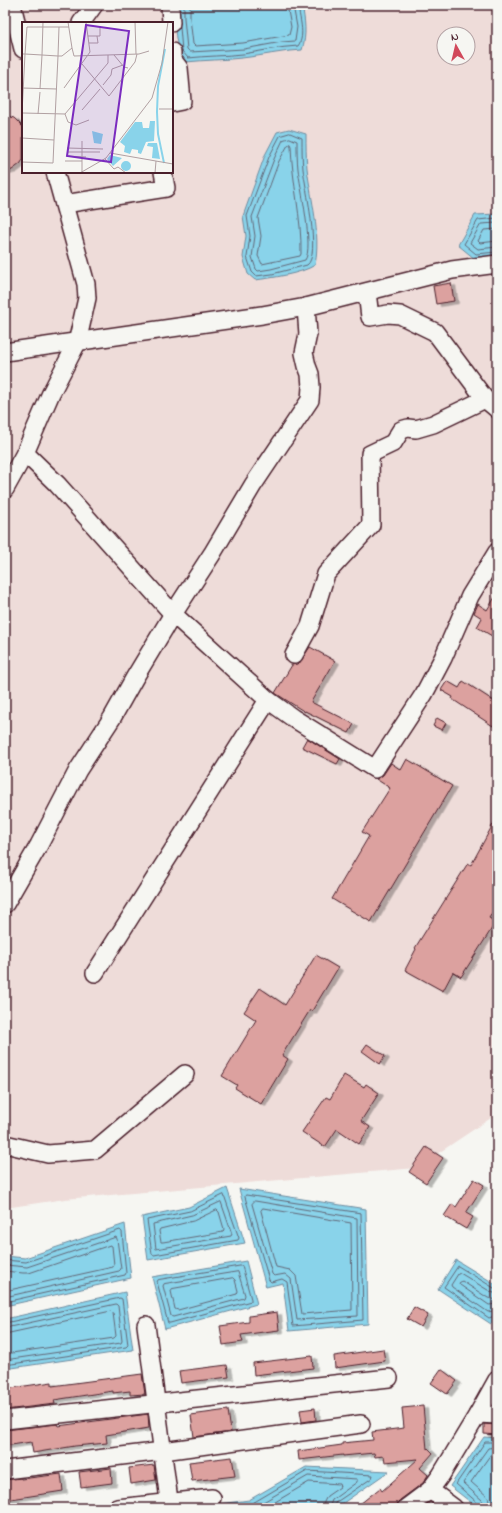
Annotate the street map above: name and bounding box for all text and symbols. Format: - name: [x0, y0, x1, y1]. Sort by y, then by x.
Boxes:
- inset map: [22, 22, 173, 173]
- north arrow: [436, 26, 476, 66]
- text: N: [450, 29, 460, 46]

